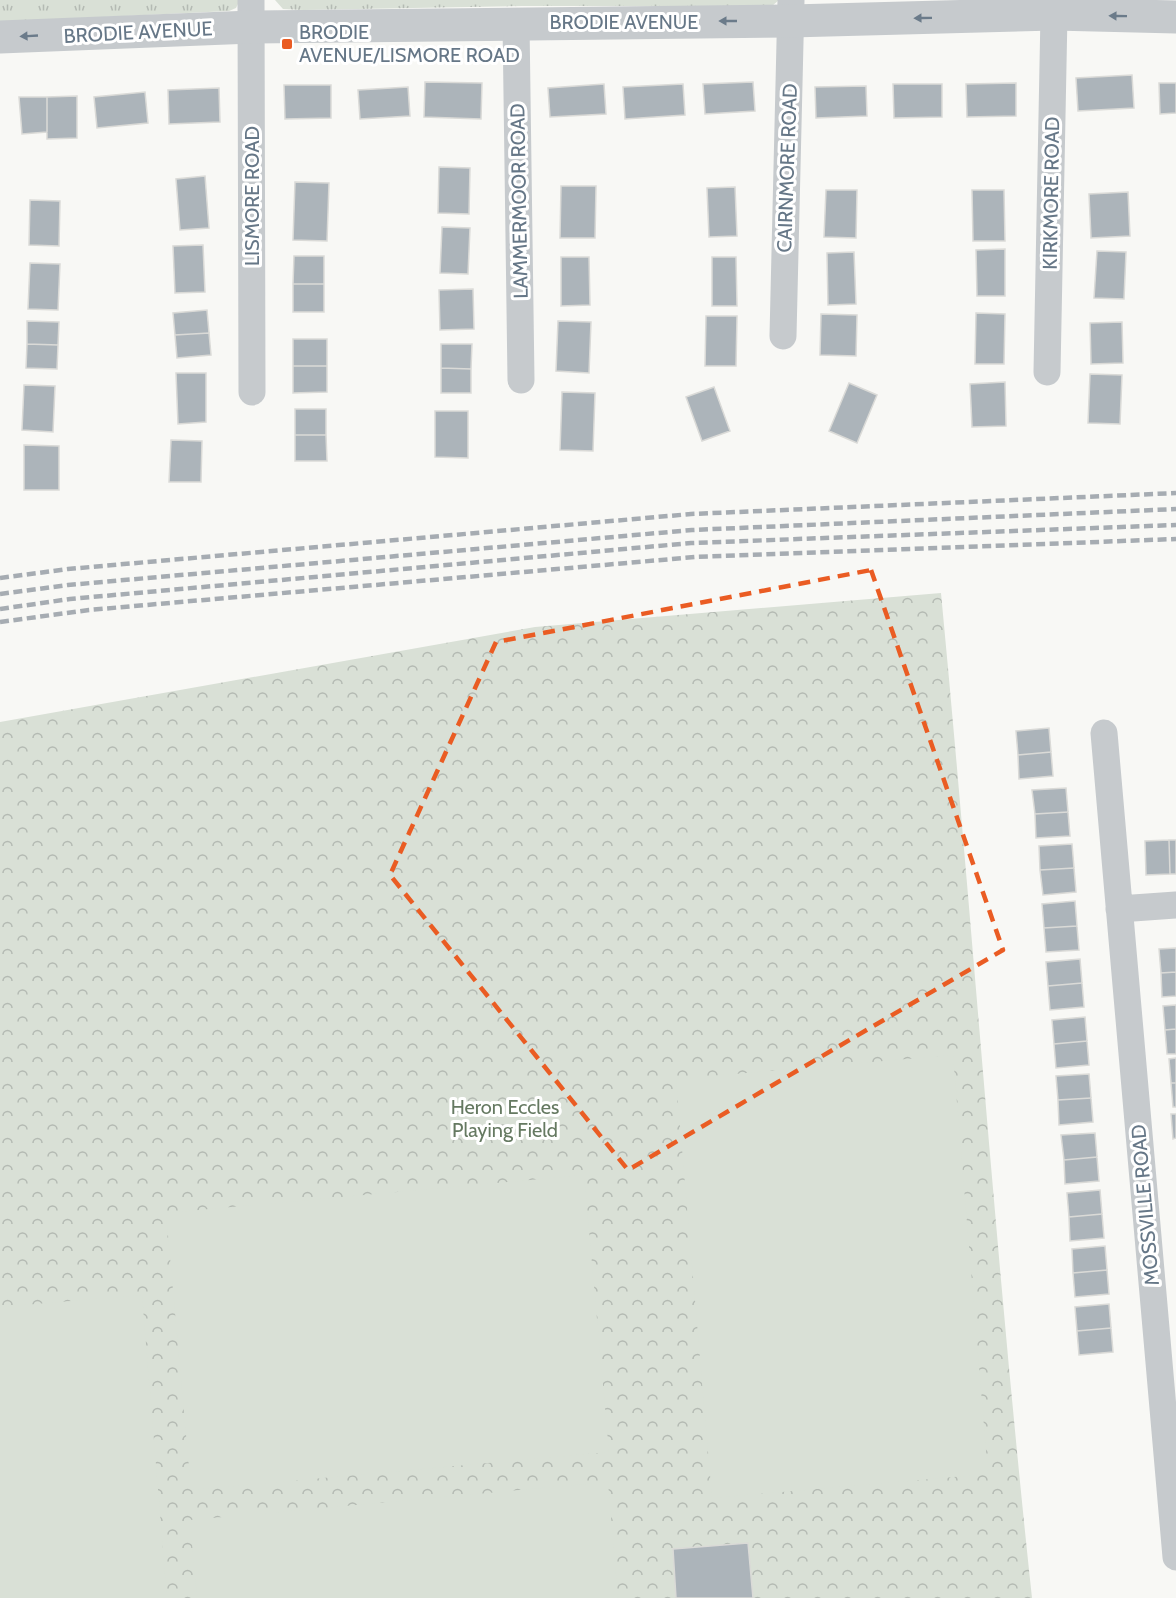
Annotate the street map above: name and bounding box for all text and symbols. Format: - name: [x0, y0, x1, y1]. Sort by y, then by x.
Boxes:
- street label: BRODIE AVENUE: [550, 10, 698, 34]
- one-way arrow: [1108, 11, 1127, 21]
- one-way arrow: [913, 13, 932, 22]
- street label: BRODIE AVENUE: [63, 16, 213, 48]
- one-way arrow: [718, 16, 737, 26]
- place label: BRODIE AVENUE/LISMORE ROAD: [299, 20, 520, 67]
- one-way arrow: [19, 32, 38, 41]
- marker: BRODIE AVENUE/LISMORE ROAD: [280, 37, 294, 51]
- street label: CAIRNMORE ROAD: [772, 83, 802, 253]
- street label: LAMMERMOOR ROAD: [505, 103, 533, 299]
- street label: KIRKMORE ROAD: [1038, 116, 1064, 270]
- street label: LISMORE ROAD: [240, 126, 264, 266]
- park label: Heron Eccles Playing Field: [451, 1095, 559, 1142]
- street label: MOSSVILLE ROAD: [1126, 1123, 1164, 1287]

